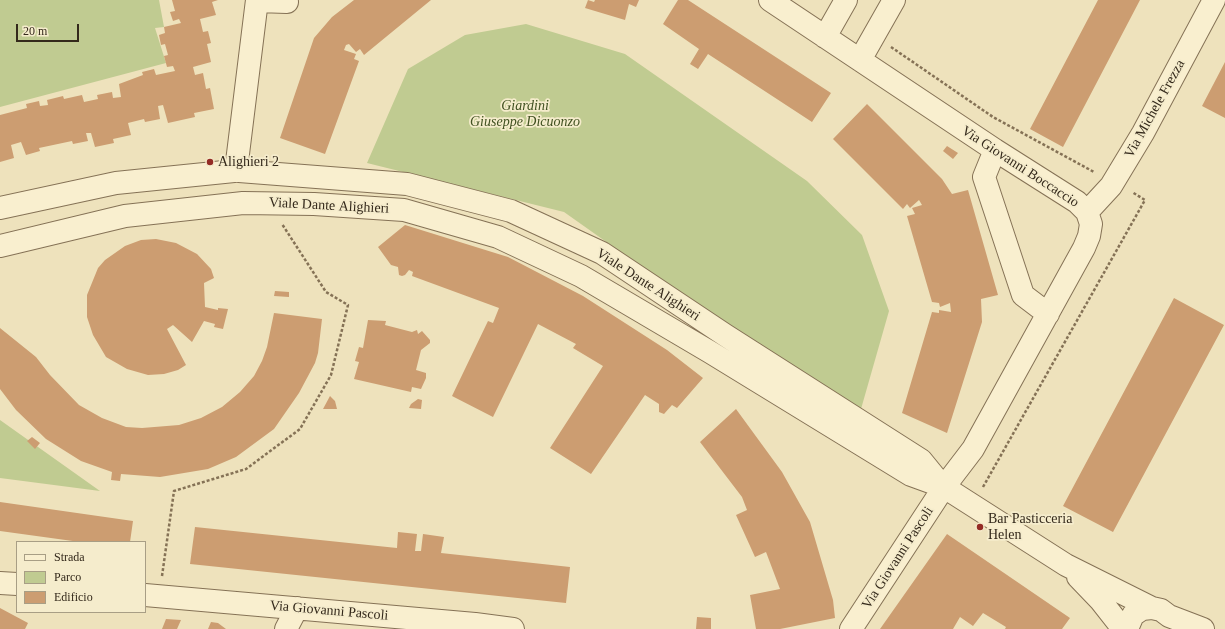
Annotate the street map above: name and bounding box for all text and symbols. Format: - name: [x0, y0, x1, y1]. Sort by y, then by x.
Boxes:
- scale bar: [18, 16, 81, 42]
- text: 20 m: [23, 24, 47, 38]
- street label: Via Michele Frezza: [1121, 57, 1189, 161]
- park label: Giardini Giuseppe Dicuonzo: [470, 98, 580, 130]
- street label: Via Giovanni Boccaccio: [958, 123, 1082, 211]
- place label: Alighieri 2: [218, 154, 279, 170]
- marker: Alighieri 2: [205, 157, 215, 167]
- street label: Viale Dante Alighieri: [268, 194, 390, 218]
- street label: Viale Dante Alighieri: [593, 245, 703, 325]
- street label: Via Giovanni Pascoli: [859, 504, 937, 612]
- place label: Bar Pasticceria Helen: [988, 511, 1072, 544]
- marker: Bar Pasticceria Helen: [975, 522, 985, 532]
- legend: [16, 541, 146, 613]
- text: Strada: [54, 550, 85, 564]
- text: Parco: [54, 570, 81, 584]
- text: Edificio: [54, 590, 93, 604]
- street label: Via Giovanni Pascoli: [269, 597, 389, 625]

